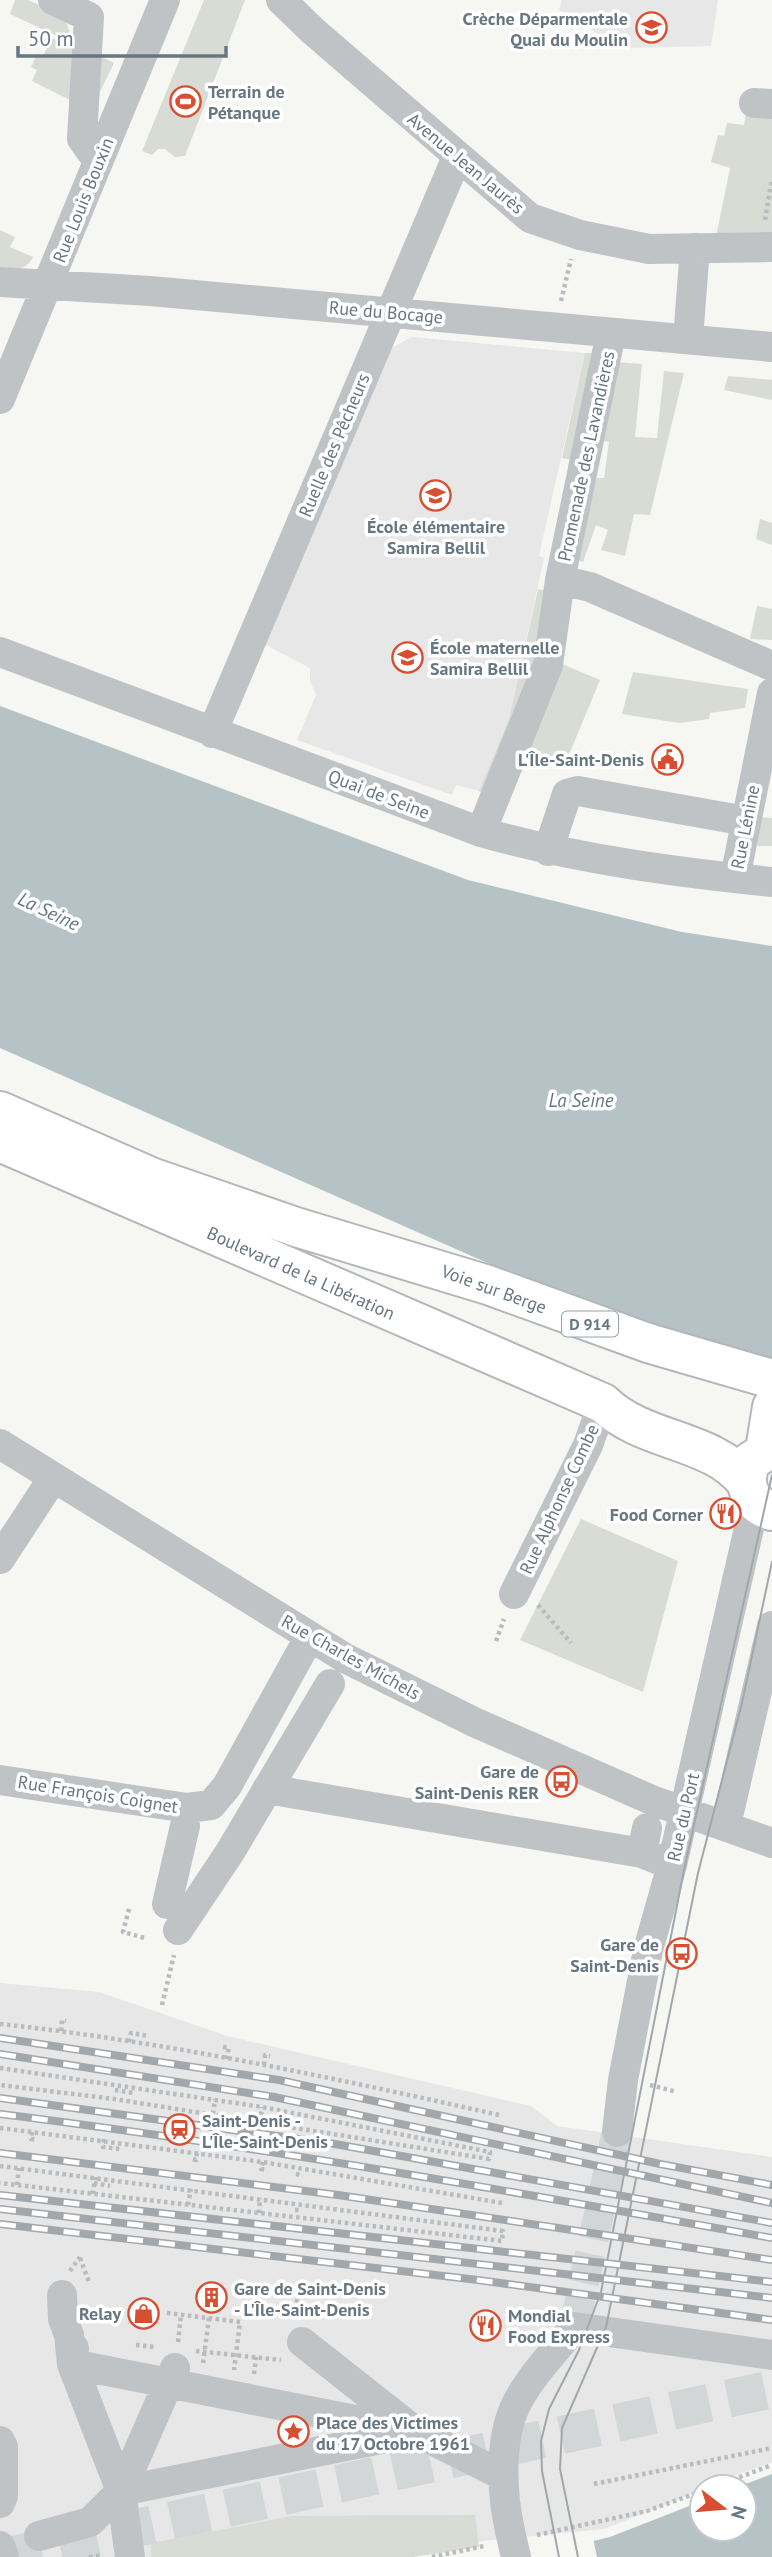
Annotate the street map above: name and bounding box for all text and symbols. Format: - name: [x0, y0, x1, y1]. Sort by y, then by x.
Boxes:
- place label: Crèche Déparmentale Quai du Moulin: [463, 7, 628, 51]
- school or university icon: Crèche Déparmentale Quai du Moulin: [634, 11, 668, 45]
- scale bar: [18, 14, 226, 58]
- text: 50 m: [28, 25, 74, 52]
- place label: Terrain de Pétanque: [208, 80, 285, 124]
- sports icon: Terrain de Pétanque: [168, 84, 202, 118]
- street label: Avenue Jean Jaurès: [403, 107, 529, 219]
- street label: Rue Louis Bouxin: [47, 134, 119, 266]
- street label: Rue du Bocage: [328, 296, 444, 328]
- street label: Promenade des Lavandières: [552, 349, 620, 563]
- street label: Ruelle des Pêcheurs: [293, 370, 375, 520]
- school or university icon: École élémentaire Samira Bellil: [419, 479, 453, 513]
- place label: École élémentaire Samira Bellil: [367, 515, 505, 559]
- place label: École maternelle Samira Bellil: [430, 636, 559, 680]
- school or university icon: École maternelle Samira Bellil: [390, 640, 424, 674]
- public building icon: L'Île-Saint-Denis: [650, 742, 684, 776]
- place label: L'Île-Saint-Denis: [518, 748, 644, 771]
- street label: Quai de Seine: [325, 764, 433, 824]
- street label: Rue Lénine: [726, 783, 764, 871]
- water label: La Seine: [14, 886, 84, 936]
- water label: La Seine: [548, 1088, 614, 1112]
- street label: Boulevard de la Libération: [204, 1221, 398, 1325]
- street label: Voie sur Berge: [437, 1259, 550, 1319]
- road number: D 914: [562, 1312, 618, 1336]
- street label: Rue Alphonse Combe: [514, 1420, 604, 1578]
- restaurant icon: Food Corner: [709, 1497, 743, 1531]
- place label: Food Corner: [610, 1503, 704, 1526]
- street label: Rue Charles Michels: [278, 1609, 424, 1705]
- place label: Gare de Saint-Denis RER: [415, 1760, 539, 1804]
- bus stop icon: Gare de Saint-Denis RER: [545, 1764, 579, 1798]
- street label: Rue François Coignet: [16, 1770, 180, 1818]
- street label: Rue du Port: [662, 1770, 704, 1864]
- place label: Gare de Saint-Denis: [570, 1933, 659, 1977]
- bus stop icon: Gare de Saint-Denis: [665, 1937, 699, 1971]
- place label: Saint-Denis - L'Île-Saint-Denis: [202, 2109, 328, 2153]
- station icon: Saint-Denis - L'Île-Saint-Denis: [162, 2113, 196, 2147]
- place label: Gare de Saint-Denis - L'Île-Saint-Denis: [234, 2277, 386, 2321]
- building icon: Gare de Saint-Denis - L'Île-Saint-Denis: [194, 2281, 228, 2315]
- shop icon: Relay: [127, 2296, 161, 2330]
- place label: Relay: [79, 2302, 121, 2325]
- place label: Mondial Food Express: [508, 2304, 610, 2348]
- restaurant icon: Mondial Food Express: [468, 2308, 502, 2342]
- place label: Place des Victimes du 17 Octobre 1961: [316, 2411, 470, 2455]
- place icon: Place des Victimes du 17 Octobre 1961: [276, 2415, 310, 2449]
- north arrow: [688, 2473, 758, 2543]
- text: N: [726, 2503, 753, 2522]

